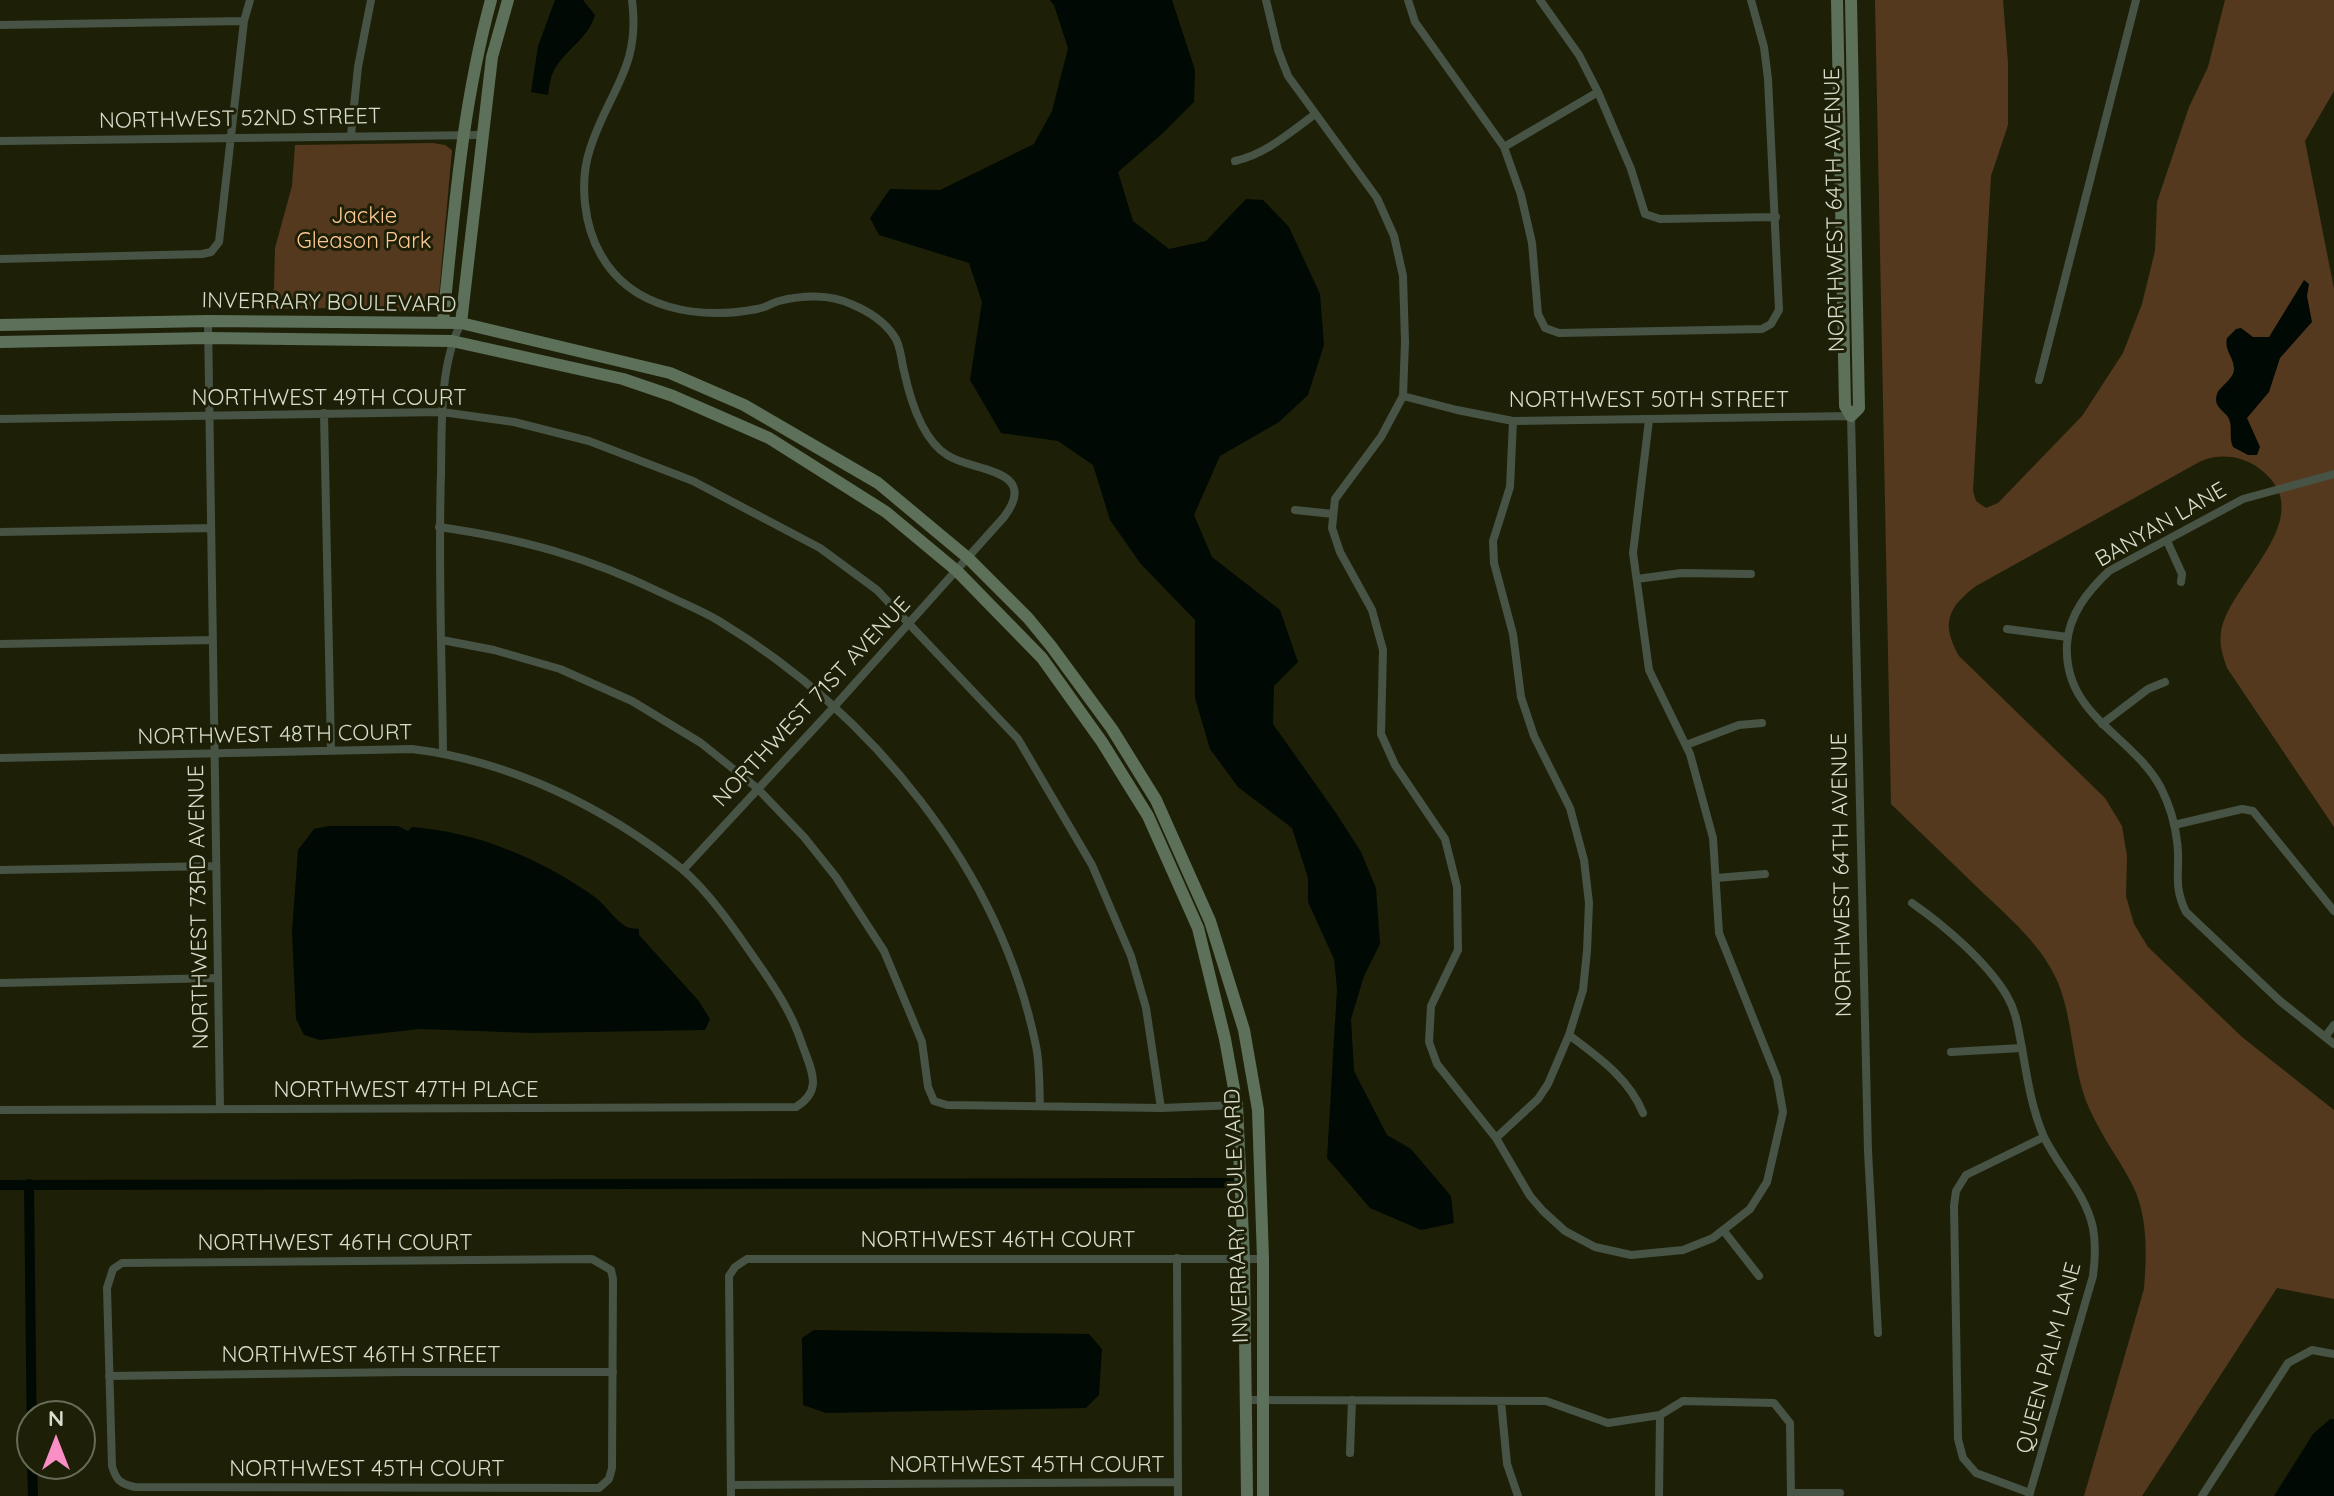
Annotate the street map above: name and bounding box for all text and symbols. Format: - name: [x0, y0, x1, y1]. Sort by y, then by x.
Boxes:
- street label: NORTHWEST 64TH AVENUE: [1819, 68, 1851, 352]
- street label: NORTHWEST 52ND STREET: [99, 103, 381, 135]
- park label: Jackie Gleason Park: [297, 203, 431, 254]
- street label: INVERRARY BOULEVARD: [201, 288, 457, 318]
- street label: NORTHWEST 49TH COURT: [192, 385, 466, 411]
- street label: NORTHWEST 50TH STREET: [1509, 387, 1789, 413]
- street label: BANYAN LANE: [2091, 477, 2231, 573]
- street label: NORTHWEST 71ST AVENUE: [708, 592, 916, 812]
- street label: NORTHWEST 48TH COURT: [137, 719, 413, 751]
- street label: NORTHWEST 64TH AVENUE: [1826, 733, 1858, 1017]
- street label: NORTHWEST 73RD AVENUE: [183, 764, 215, 1050]
- street label: NORTHWEST 47TH PLACE: [274, 1077, 538, 1103]
- street label: INVERRARY BOULEVARD: [1219, 1088, 1255, 1344]
- street label: NORTHWEST 46TH COURT: [861, 1227, 1135, 1253]
- street label: NORTHWEST 46TH COURT: [198, 1230, 472, 1256]
- street label: QUEEN PALM LANE: [2011, 1260, 2087, 1456]
- street label: NORTHWEST 46TH STREET: [221, 1342, 501, 1368]
- north arrow: [16, 1400, 96, 1480]
- text: N: [48, 1404, 64, 1432]
- street label: NORTHWEST 45TH COURT: [889, 1452, 1165, 1478]
- street label: NORTHWEST 45TH COURT: [229, 1456, 505, 1482]

